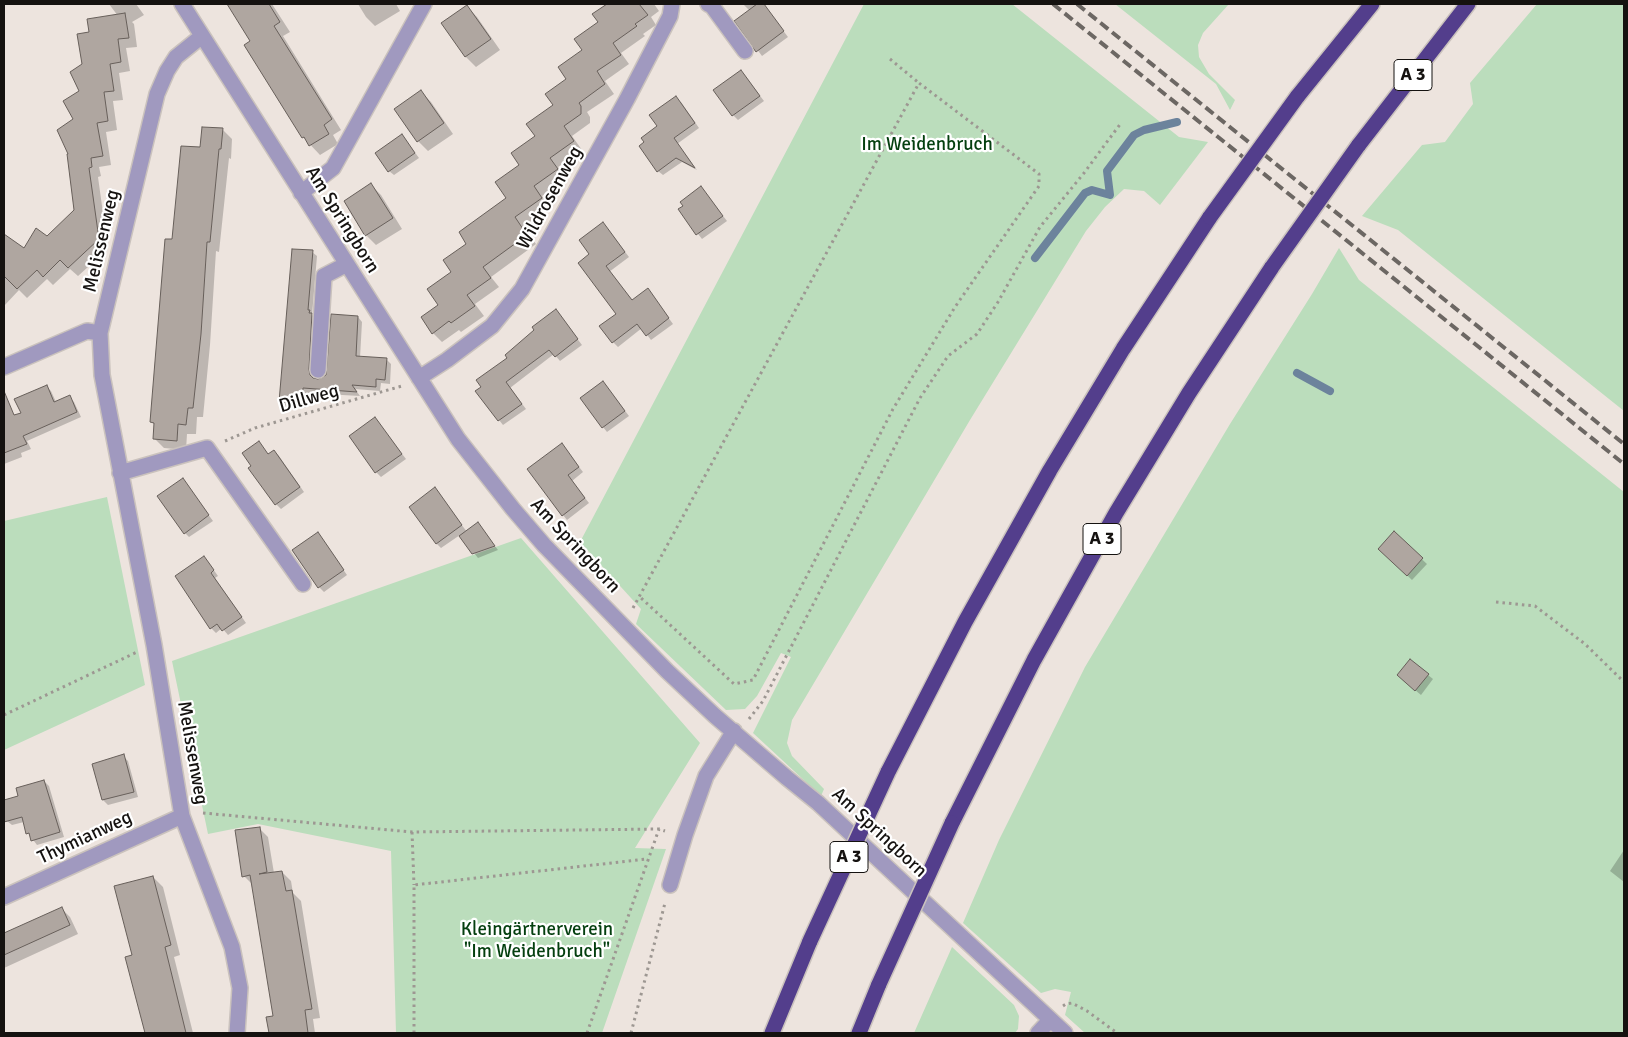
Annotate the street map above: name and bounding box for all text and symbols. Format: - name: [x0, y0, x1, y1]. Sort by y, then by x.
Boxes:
- road number: A 3: [1394, 60, 1432, 90]
- park label: Im Weidenbruch: [861, 134, 993, 156]
- street label: Wildrosenweg: [512, 143, 588, 253]
- street label: Am Springborn: [300, 162, 384, 278]
- street label: Melissenweg: [79, 187, 125, 295]
- street label: Dillweg: [276, 380, 342, 418]
- street label: Am Springborn: [525, 494, 625, 598]
- road number: A 3: [1083, 524, 1121, 554]
- street label: Melissenweg: [172, 699, 212, 807]
- street label: Am Springborn: [827, 783, 931, 883]
- street label: Thymianweg: [34, 806, 136, 870]
- road number: A 3: [830, 842, 868, 872]
- park label: Kleingärtnerverein "Im Weidenbruch": [461, 919, 613, 963]

